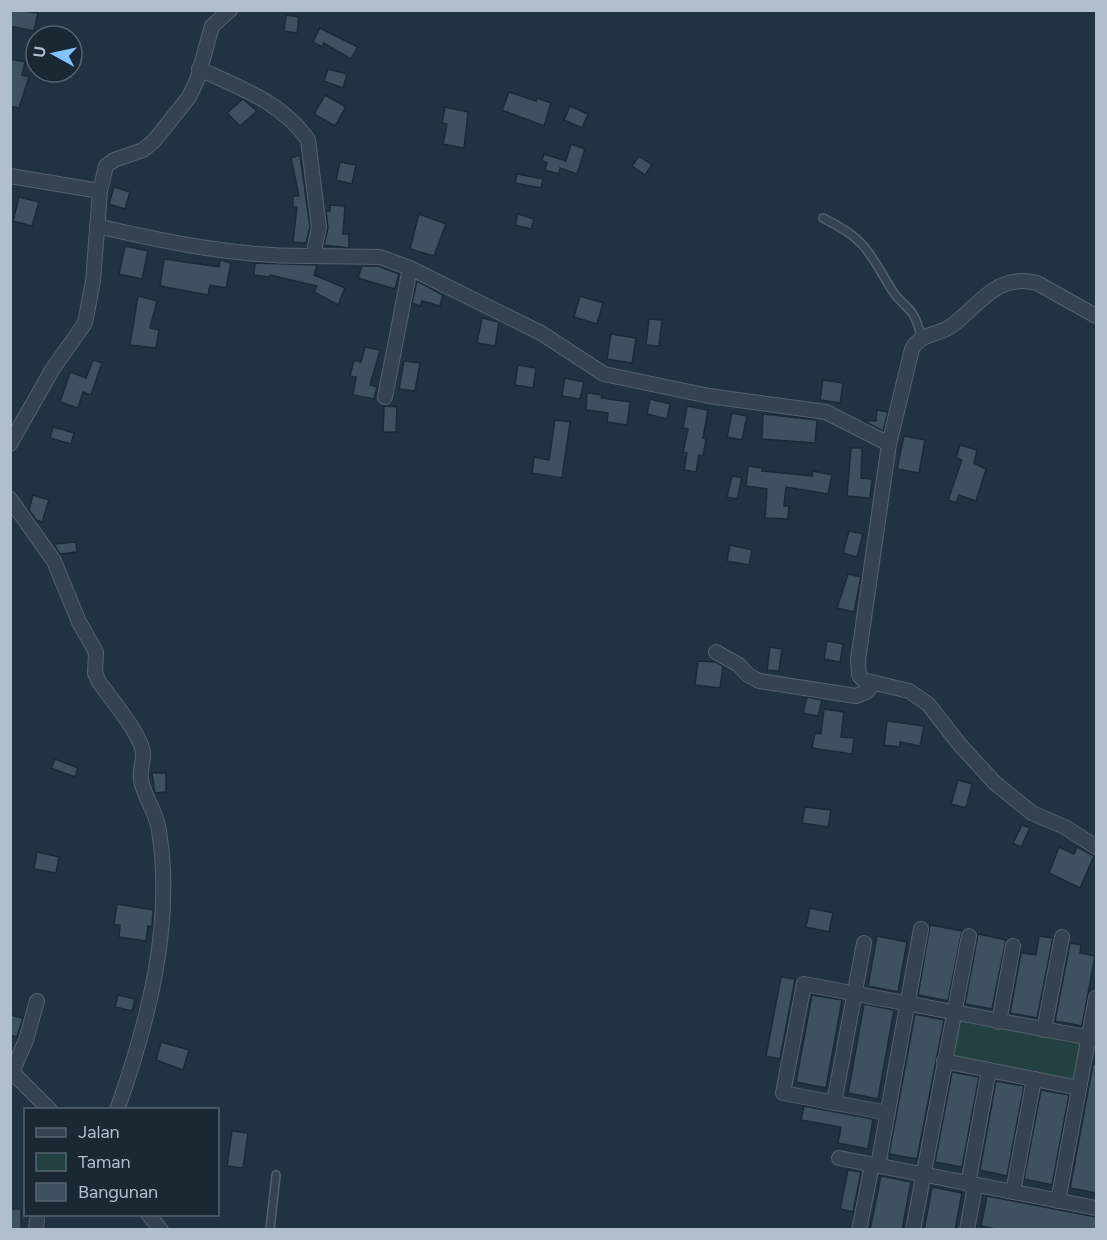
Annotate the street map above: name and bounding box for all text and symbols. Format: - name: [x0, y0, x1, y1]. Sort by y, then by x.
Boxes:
- north arrow: [24, 24, 84, 84]
- text: U: [29, 45, 50, 59]
- legend: [24, 1108, 219, 1216]
- text: Jalan: [78, 1121, 120, 1143]
- text: Taman: [78, 1151, 131, 1173]
- text: Bangunan: [78, 1181, 158, 1203]

